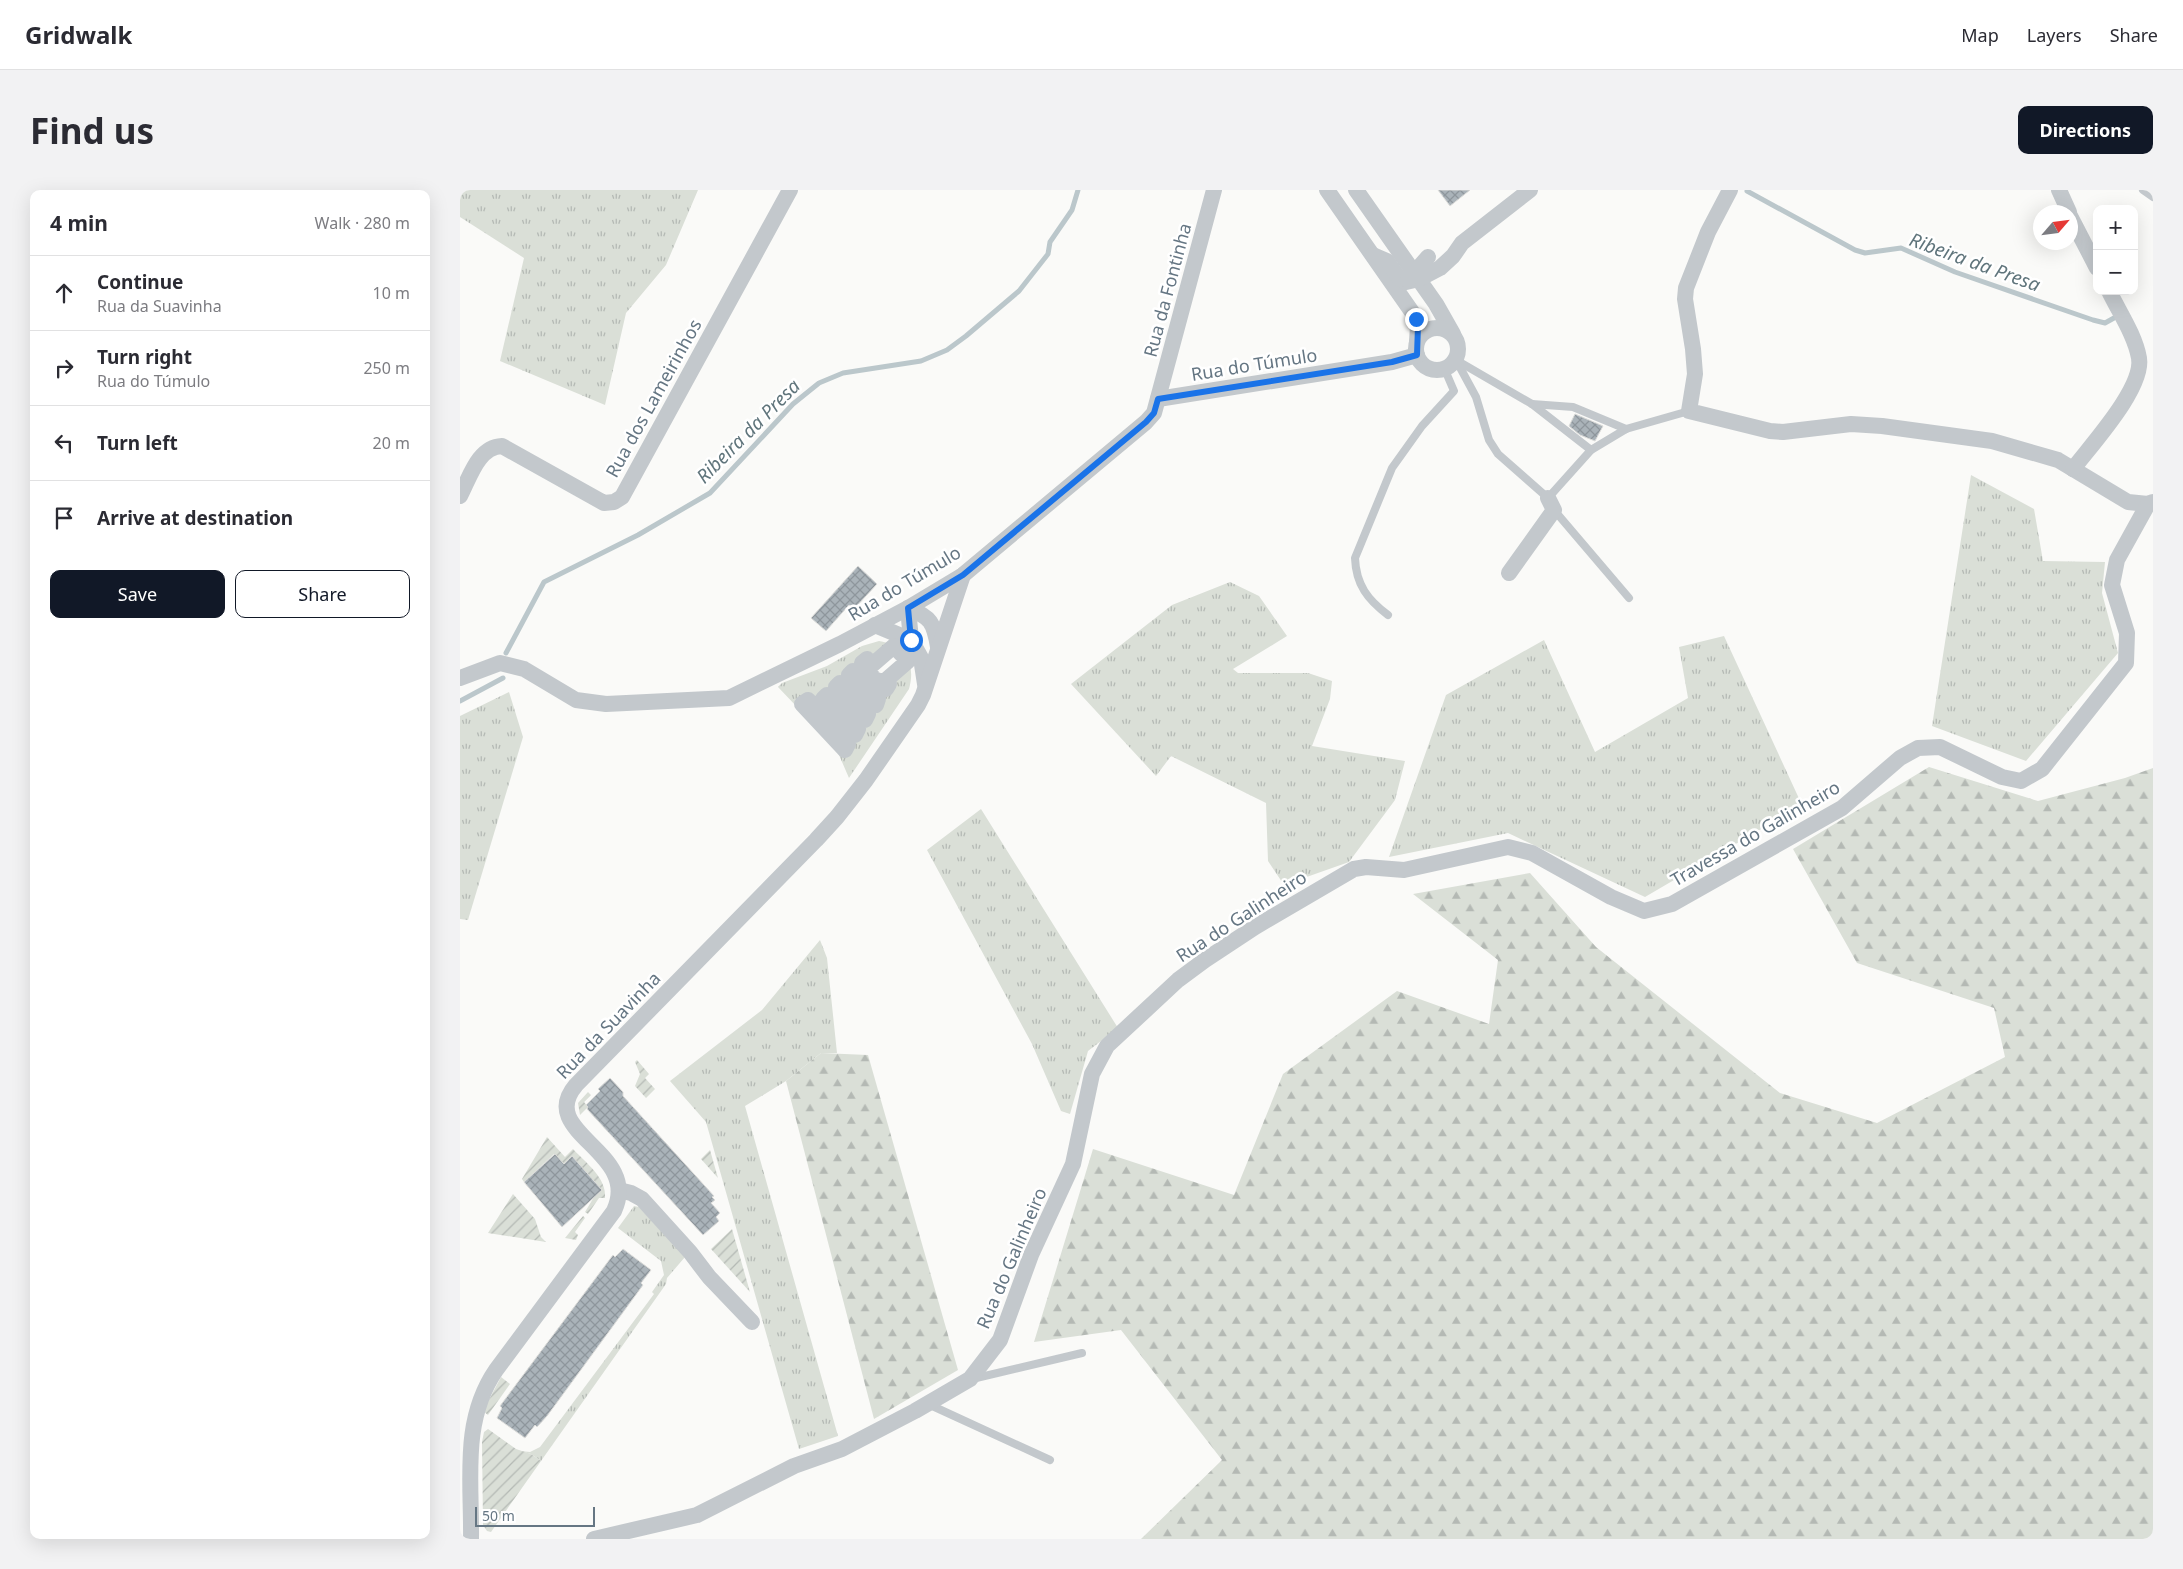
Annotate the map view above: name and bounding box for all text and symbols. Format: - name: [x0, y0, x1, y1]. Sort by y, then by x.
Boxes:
- text: Gridwalk: [25, 18, 132, 51]
- text: Map: [1961, 23, 1999, 47]
- text: Layers: [2027, 23, 2082, 47]
- text: Share: [2110, 23, 2158, 47]
- button: Directions: [2018, 106, 2153, 154]
- text: Find us: [30, 107, 154, 154]
- north arrow: [2033, 205, 2078, 250]
- map controls: [2093, 205, 2138, 295]
- button: +: [2093, 205, 2138, 250]
- text: 4 min: [50, 209, 108, 237]
- text: Walk · 280 m: [315, 212, 410, 234]
- street label: Rua da Fontinha: [1138, 220, 1196, 360]
- water label: Ribeira da Presa: [1906, 226, 2044, 298]
- button: −: [2093, 250, 2138, 295]
- text: Continue: [97, 269, 183, 295]
- icon: ahead: [50, 279, 78, 307]
- text: 10 m: [373, 282, 410, 304]
- text: Rua da Suavinha: [97, 295, 222, 317]
- route end: [1405, 308, 1428, 331]
- street label: Rua dos Lameirinhos: [600, 315, 706, 481]
- street label: Rua do Túmulo: [1189, 342, 1319, 386]
- text: Turn right: [97, 344, 192, 370]
- icon: right: [50, 354, 78, 382]
- text: 250 m: [363, 357, 410, 379]
- text: Rua do Túmulo: [97, 370, 210, 392]
- water label: Ribeira da Presa: [690, 373, 806, 489]
- icon: left: [50, 429, 78, 457]
- text: Turn left: [97, 430, 178, 456]
- text: 20 m: [373, 432, 410, 454]
- icon: arrive: [50, 504, 78, 532]
- text: Arrive at destination: [97, 505, 293, 531]
- street label: Rua do Túmulo: [843, 540, 965, 626]
- button: Save: [50, 570, 225, 618]
- button: Share: [235, 570, 410, 618]
- route start: [900, 629, 923, 652]
- street label: Travessa do Galinheiro: [1666, 775, 1844, 891]
- street label: Rua do Galinheiro: [1171, 865, 1311, 967]
- street label: Rua da Suavinha: [551, 966, 665, 1084]
- street label: Rua do Galinheiro: [970, 1184, 1052, 1332]
- scale bar: [475, 1504, 595, 1527]
- text: 50 m: [482, 1506, 515, 1525]

